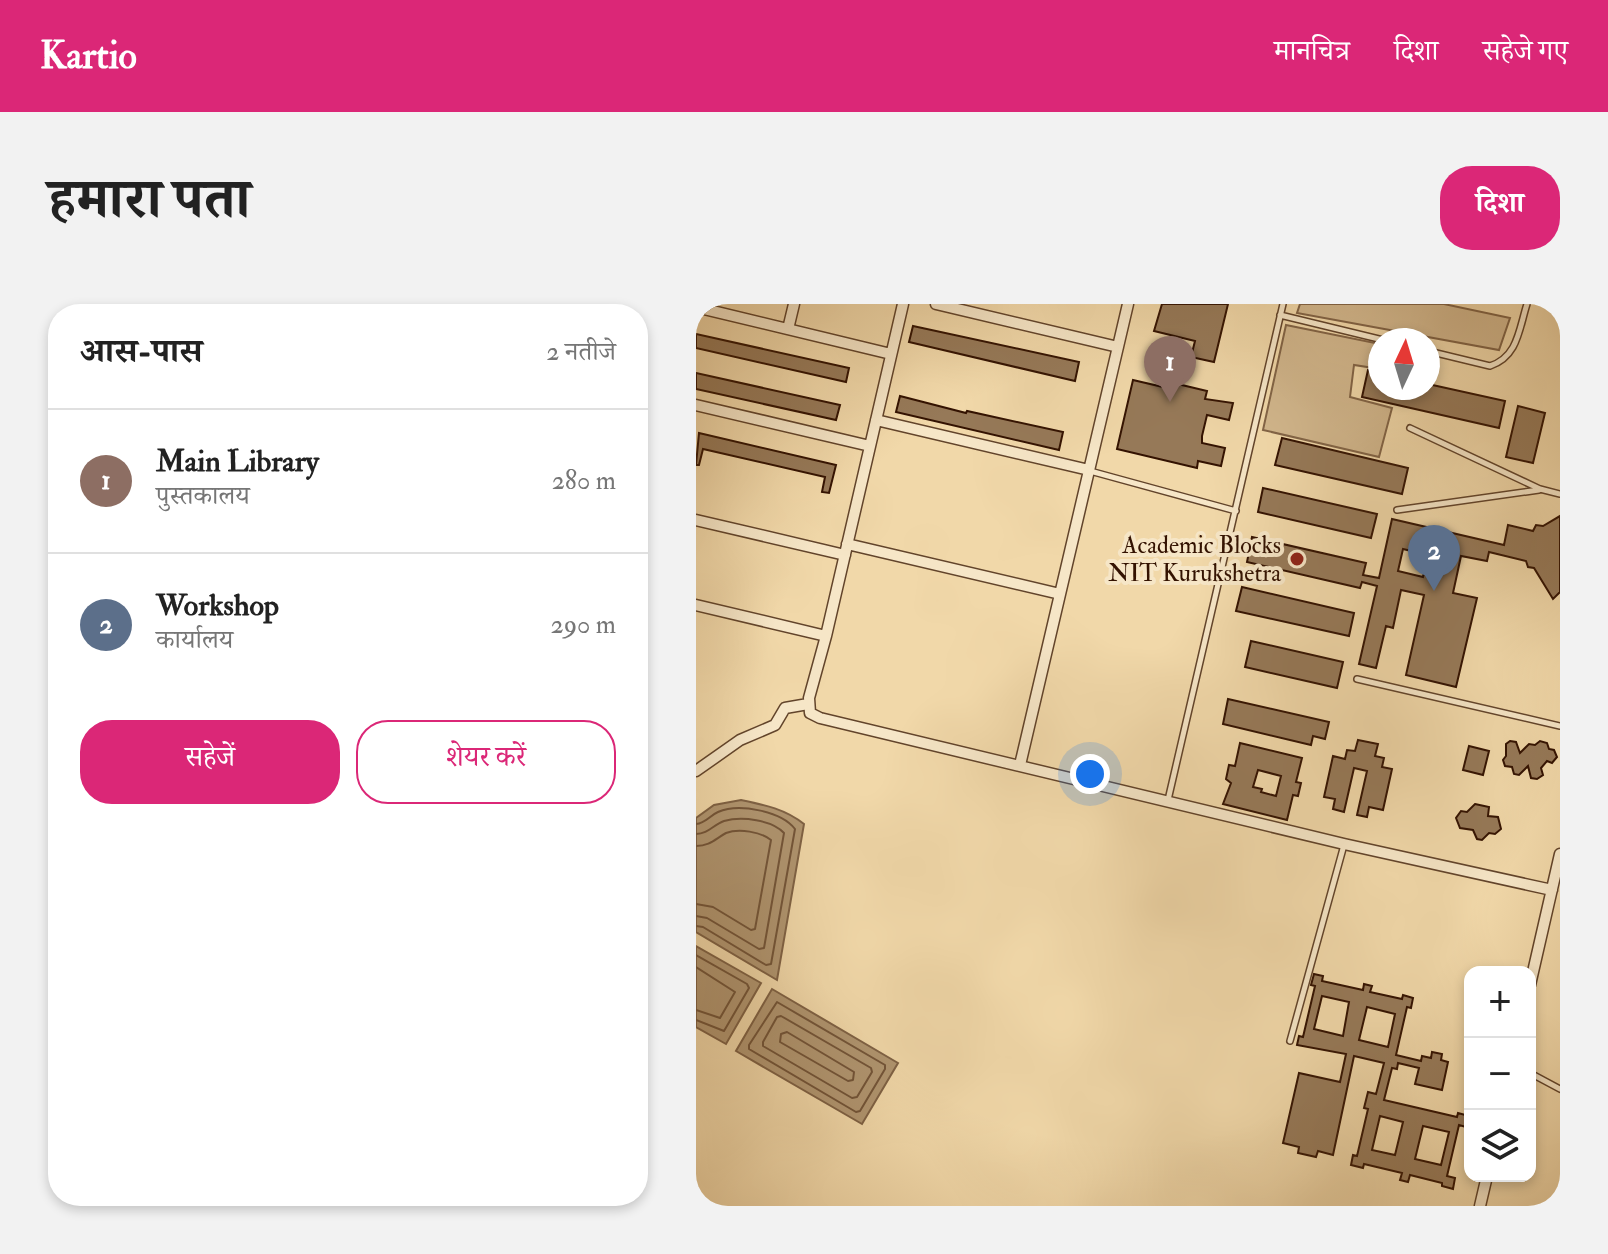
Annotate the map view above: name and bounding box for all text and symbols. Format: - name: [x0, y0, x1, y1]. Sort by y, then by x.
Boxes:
- text: Kartio: [40, 32, 137, 80]
- text: मानचित्र: [1274, 34, 1350, 69]
- text: दिशा: [1394, 34, 1438, 69]
- text: सहेजे गए: [1482, 34, 1568, 69]
- text: हमारा पता: [48, 164, 250, 235]
- button: दिशा: [1440, 166, 1560, 250]
- north arrow: [1368, 328, 1440, 400]
- text: आस-पास: [80, 330, 203, 373]
- text: 2 नतीजे: [546, 336, 616, 368]
- pin: 1: [1144, 336, 1196, 402]
- text: Main Library: [156, 443, 319, 480]
- text: 1: [101, 465, 111, 497]
- text: 280 m: [552, 465, 616, 497]
- text: पुस्तकालय: [156, 480, 250, 512]
- pin: 2: [1408, 525, 1460, 591]
- place label: Academic Blocks NIT Kurukshetra: [1108, 530, 1282, 589]
- marker: Academic Blocks NIT Kurukshetra: [1288, 550, 1306, 568]
- text: Workshop: [156, 587, 279, 624]
- text: 2: [99, 609, 113, 641]
- text: 290 m: [551, 609, 616, 641]
- text: कार्यालय: [156, 624, 233, 656]
- button: सहेजें: [80, 720, 340, 804]
- button: शेयर करें: [356, 720, 616, 804]
- your location: [1070, 754, 1110, 794]
- map controls: [1464, 966, 1536, 1182]
- button: +: [1464, 966, 1536, 1038]
- button: −: [1464, 1038, 1536, 1110]
- button: layers: [1464, 1110, 1536, 1182]

